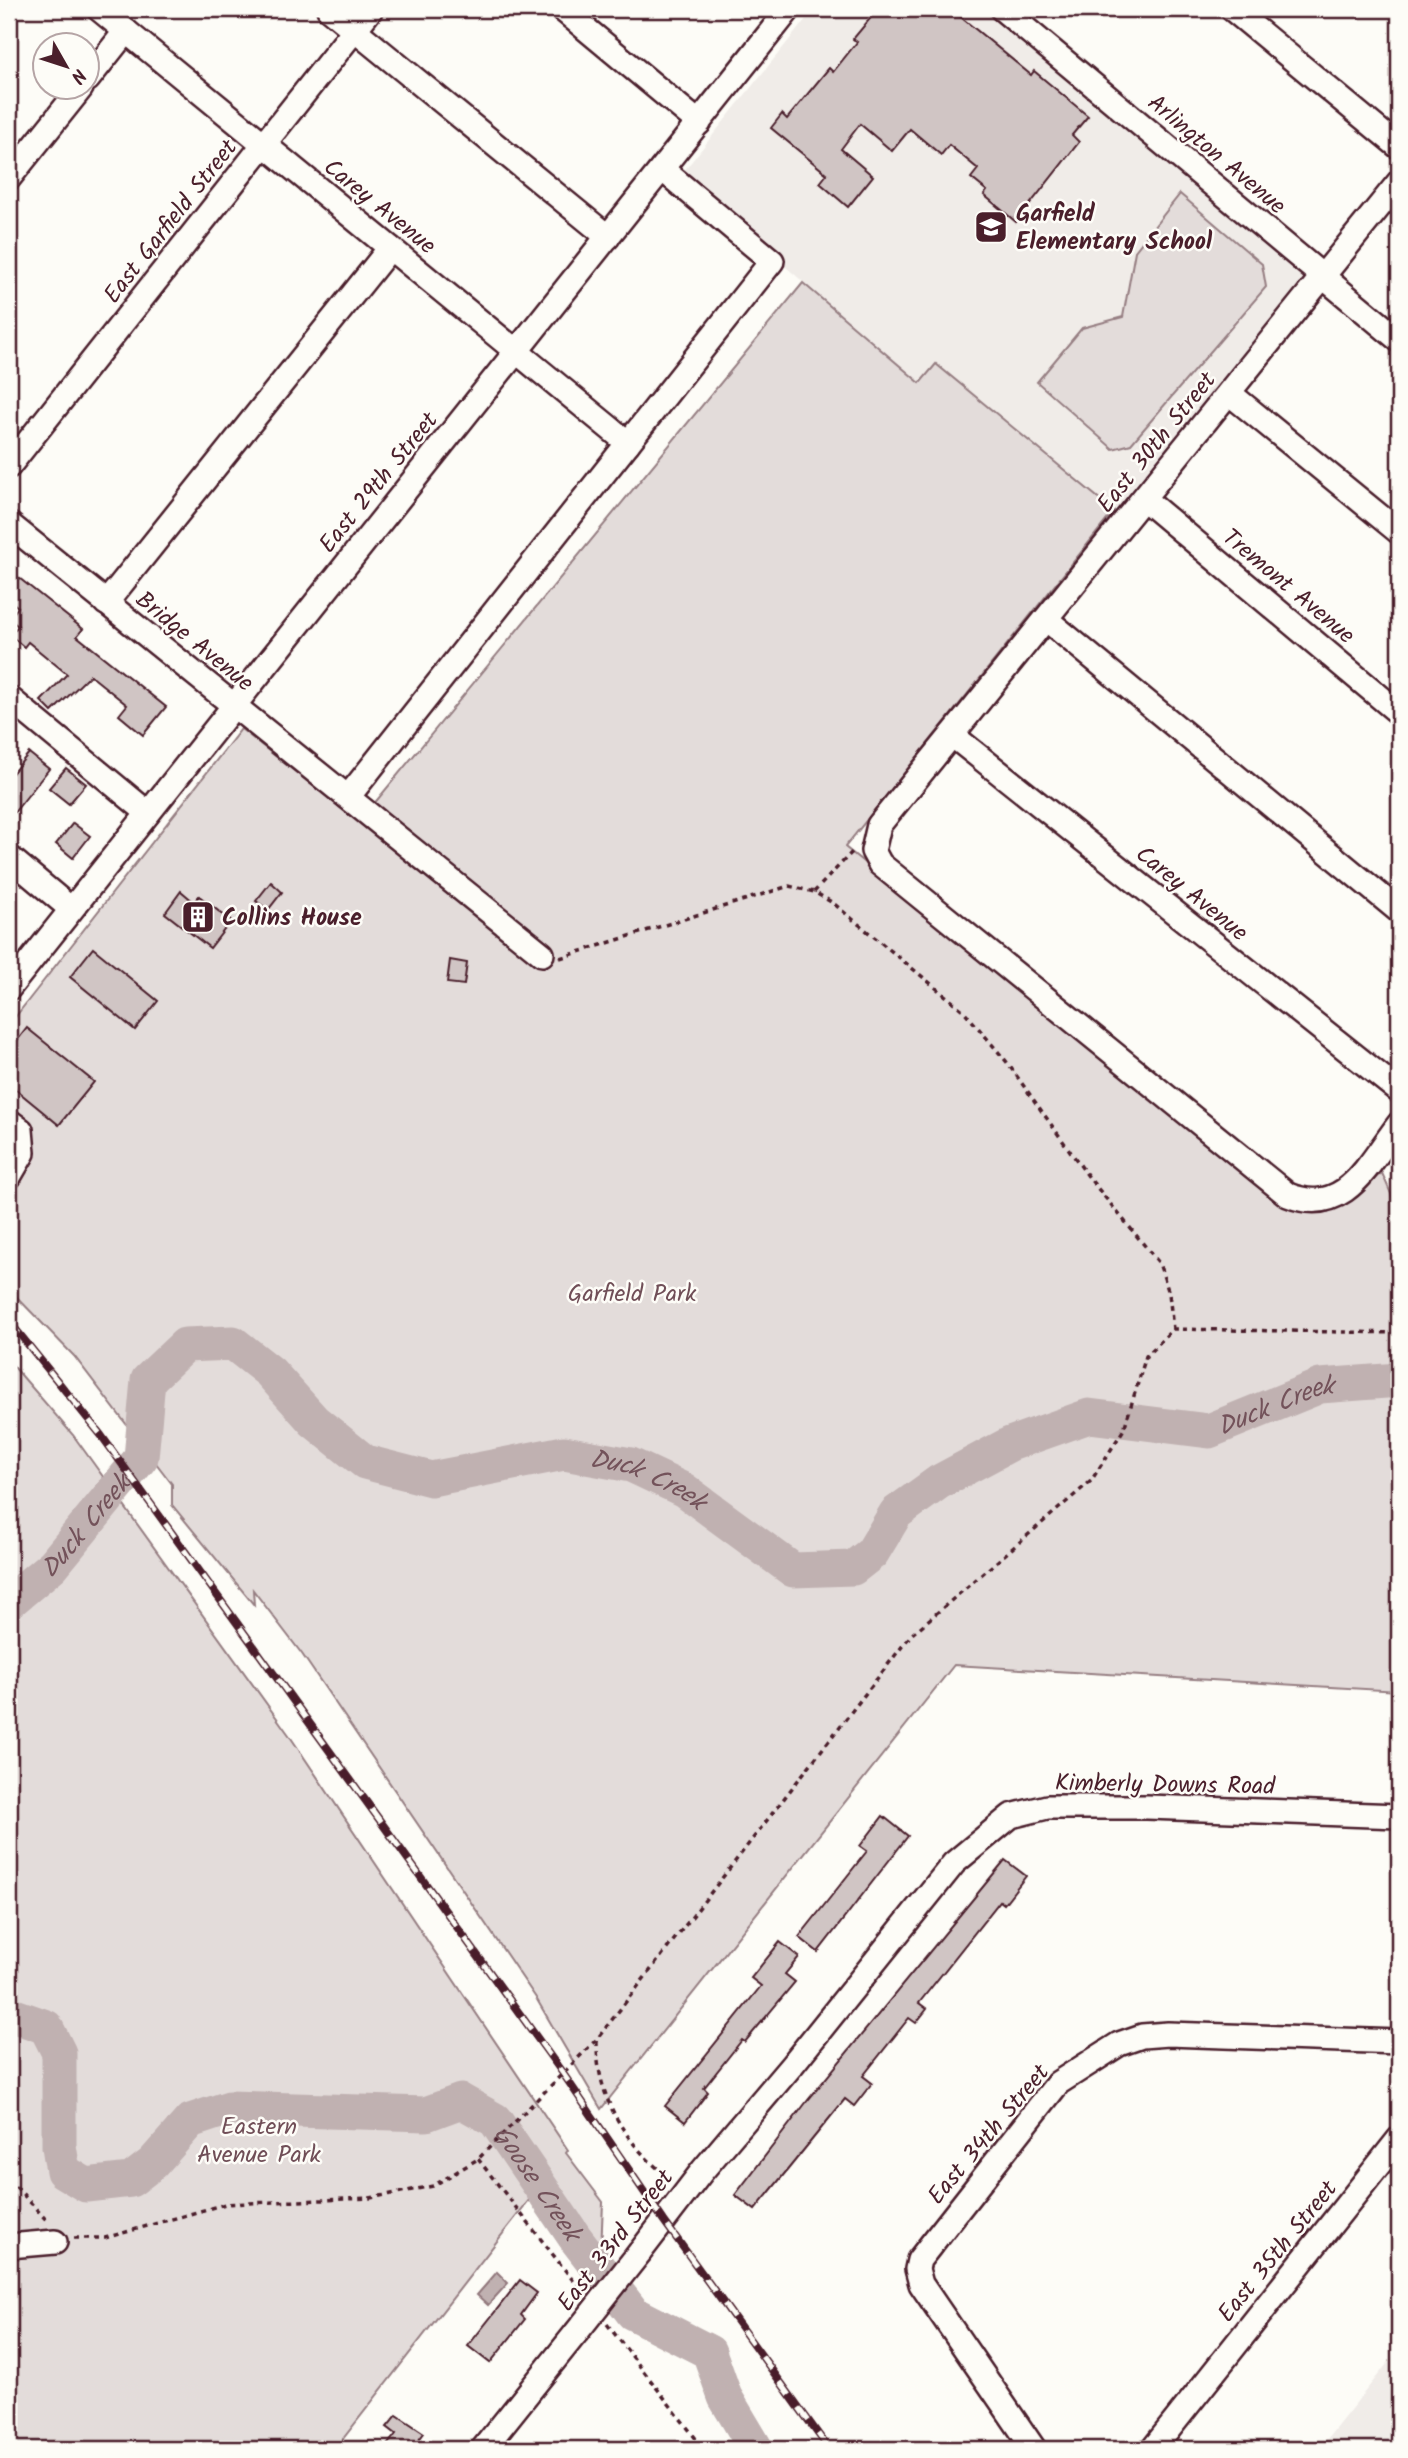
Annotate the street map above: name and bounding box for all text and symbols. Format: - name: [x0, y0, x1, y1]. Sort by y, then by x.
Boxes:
- north arrow: [32, 32, 102, 102]
- text: N: [62, 61, 93, 90]
- street label: Arlington Avenue: [1138, 85, 1294, 225]
- street label: East Garfield Street: [94, 131, 249, 313]
- street label: Carey Avenue: [314, 149, 444, 265]
- place label: Garfield Elementary School: [1016, 195, 1213, 262]
- school or university icon: Garfield Elementary School: [972, 208, 1010, 246]
- street label: East 30th Street: [1088, 363, 1227, 522]
- street label: East 29th Street: [310, 403, 449, 562]
- street label: Tremont Avenue: [1213, 520, 1364, 655]
- street label: Bridge Avenue: [126, 582, 262, 703]
- street label: Carey Avenue: [1126, 836, 1256, 952]
- building icon: Collins House: [179, 898, 217, 936]
- place label: Collins House: [222, 899, 362, 938]
- park label: Garfield Park: [568, 1275, 697, 1314]
- water label: Duck Creek: [1211, 1366, 1339, 1449]
- water label: Duck Creek: [587, 1439, 717, 1525]
- water label: Duck Creek: [32, 1463, 144, 1590]
- street label: Kimberly Downs Road: [1054, 1764, 1277, 1807]
- street label: East 34th Street: [918, 2055, 1060, 2214]
- park label: Eastern Avenue Park: [197, 2108, 322, 2175]
- water label: Goose Creek: [481, 2117, 593, 2254]
- street label: East 33rd Street: [548, 2160, 685, 2321]
- street label: East 35th Street: [1208, 2172, 1348, 2332]

